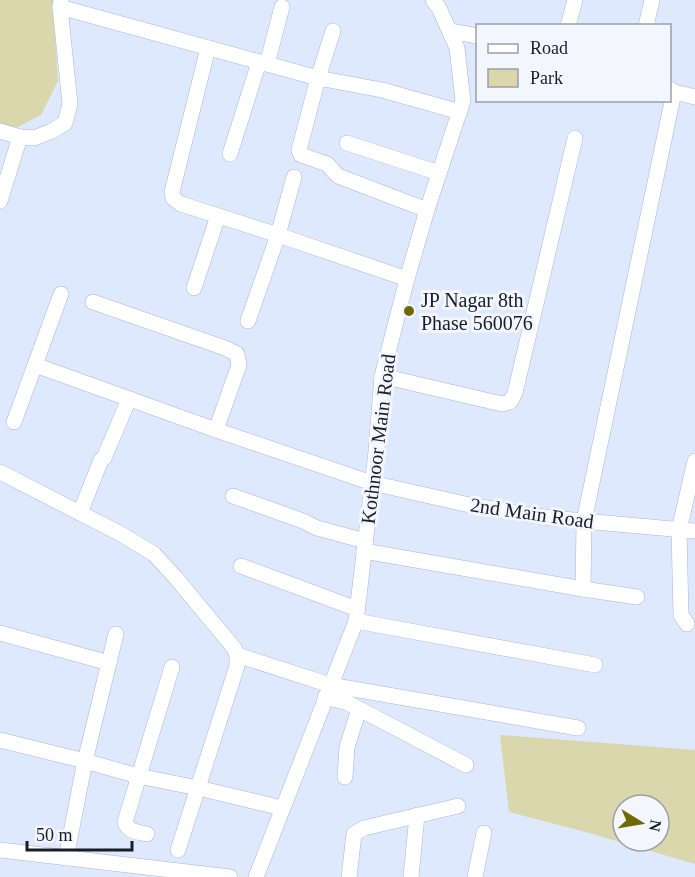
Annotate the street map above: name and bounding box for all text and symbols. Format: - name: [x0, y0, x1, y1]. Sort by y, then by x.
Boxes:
- legend: [476, 24, 671, 102]
- text: Road: [530, 38, 568, 58]
- text: Park: [530, 68, 563, 88]
- place label: JP Nagar 8th Phase 560076: [421, 289, 533, 334]
- marker: JP Nagar 8th Phase 560076: [402, 304, 416, 318]
- street label: Kothnoor Main Road: [357, 353, 399, 525]
- street label: 2nd Main Road: [469, 493, 595, 533]
- north arrow: [611, 793, 671, 853]
- scale bar: [27, 814, 132, 852]
- text: N: [646, 818, 665, 833]
- text: 50 m: [36, 825, 73, 845]

